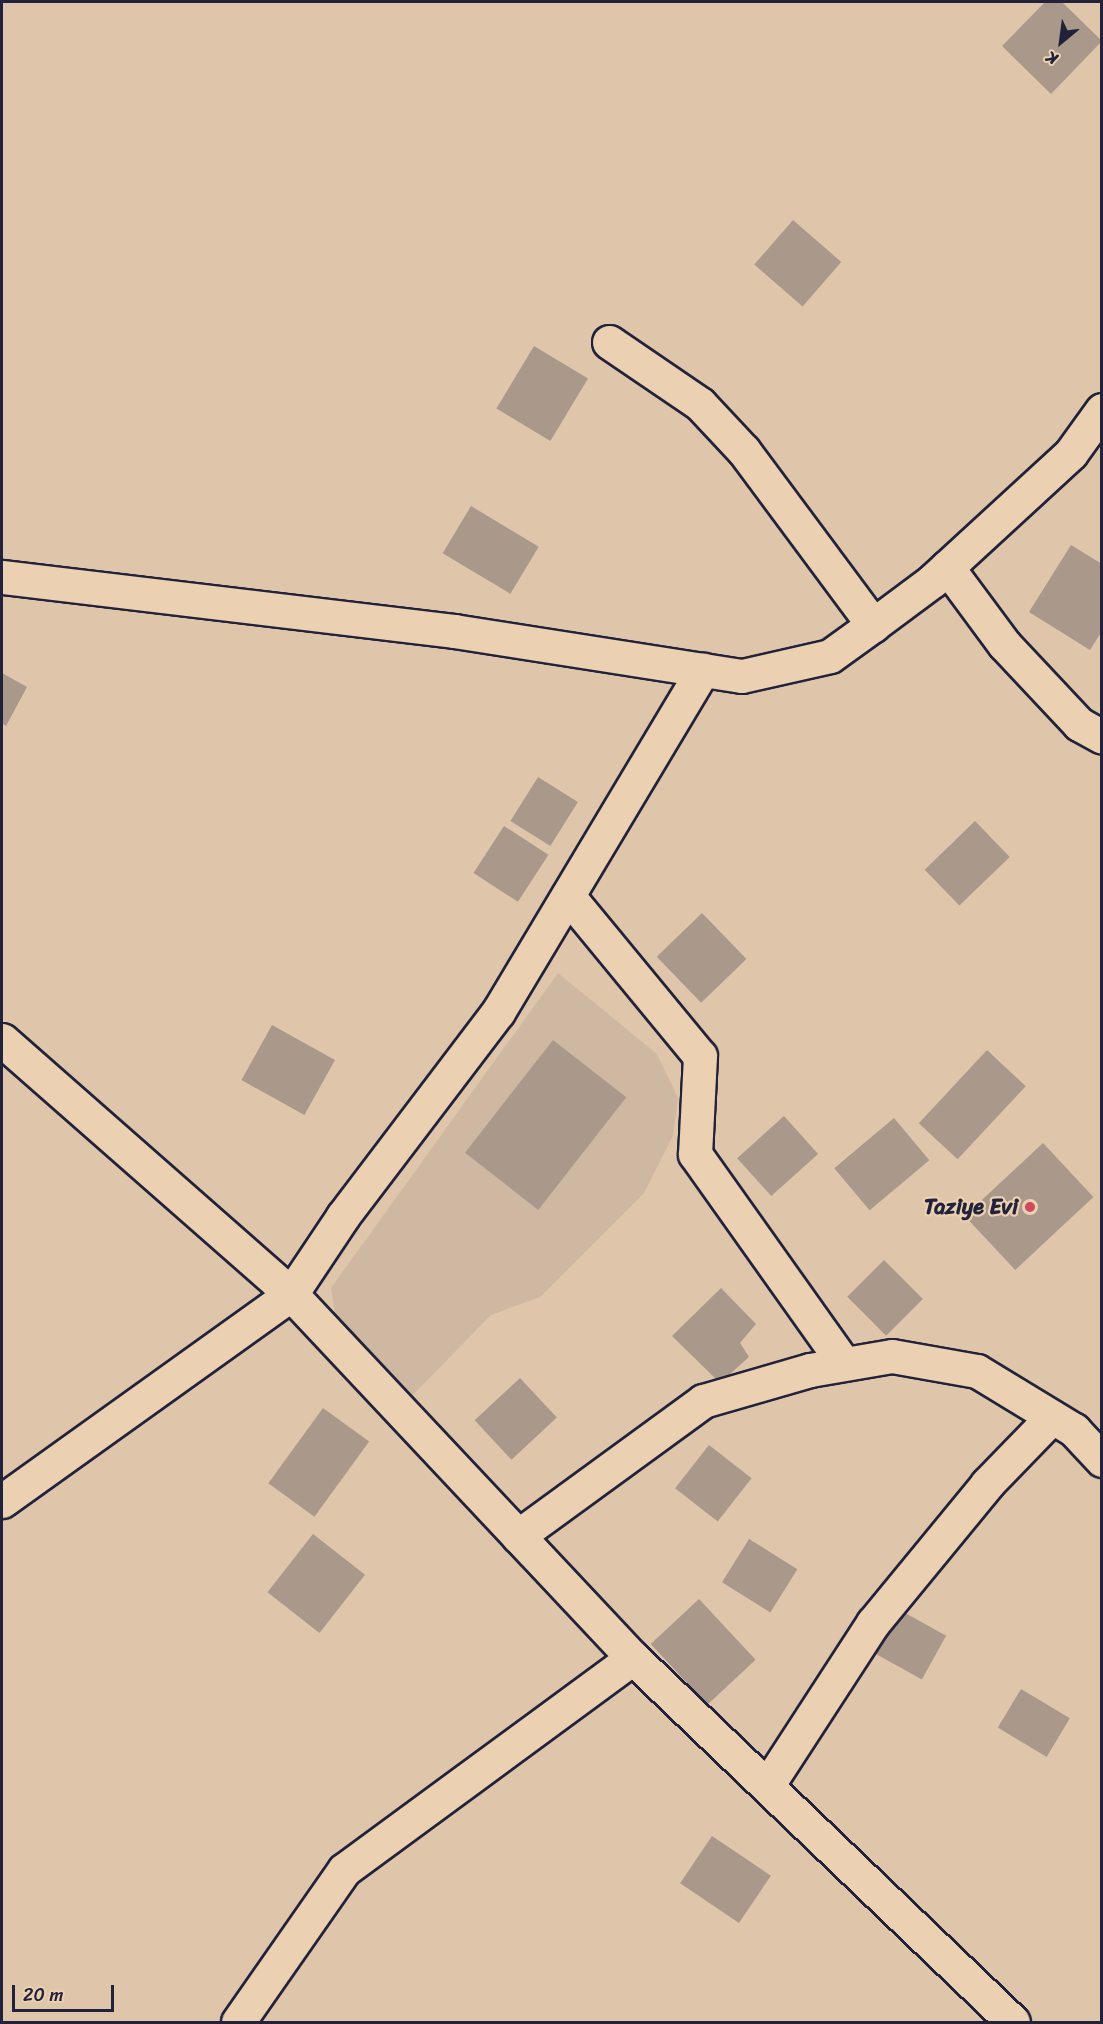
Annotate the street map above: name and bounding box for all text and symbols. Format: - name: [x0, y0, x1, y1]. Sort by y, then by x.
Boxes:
- north arrow: [1031, 12, 1091, 72]
- text: K: [1041, 43, 1063, 73]
- place label: Taziye Evi: [924, 1194, 1018, 1220]
- marker: Taziye Evi: [1023, 1200, 1037, 1214]
- scale bar: [15, 1973, 117, 2011]
- text: 20 m: [23, 1979, 63, 2011]

